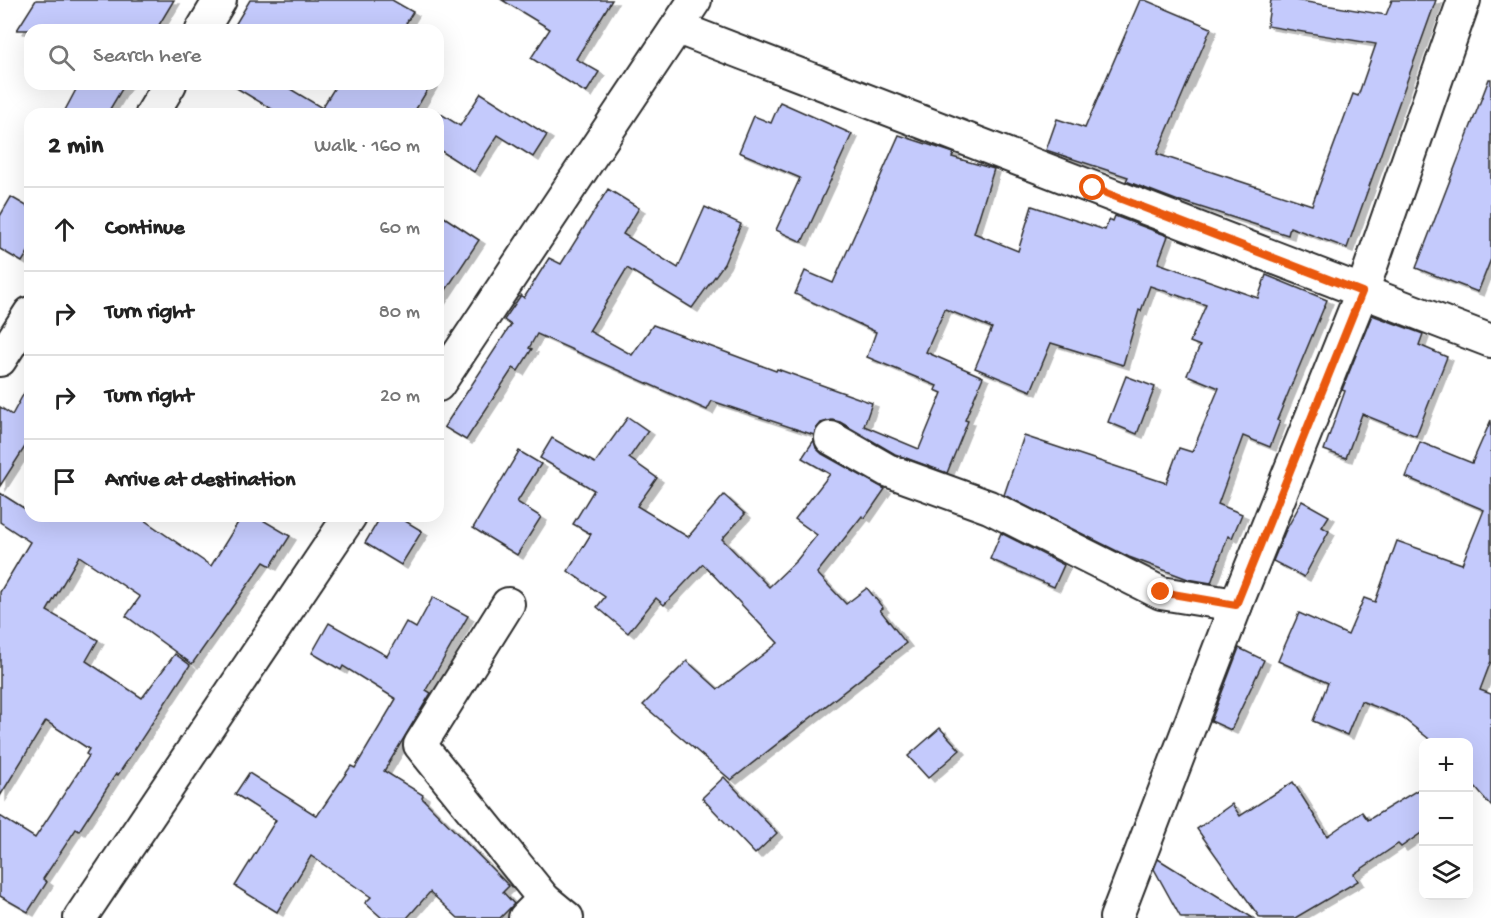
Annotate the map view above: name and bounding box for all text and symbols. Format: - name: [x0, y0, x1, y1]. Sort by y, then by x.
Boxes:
- search box: [24, 24, 444, 90]
- icon: search: [45, 41, 78, 74]
- text: Search here: [93, 44, 201, 70]
- text: 2 min: [48, 132, 103, 163]
- text: Walk · 160 m: [314, 136, 420, 159]
- route start: [1079, 174, 1105, 200]
- icon: ahead: [48, 213, 81, 246]
- text: Continue: [105, 216, 185, 242]
- text: 60 m: [380, 218, 420, 241]
- icon: right: [48, 297, 81, 330]
- text: Turn right: [105, 300, 193, 326]
- text: 80 m: [379, 302, 420, 325]
- icon: right: [48, 381, 81, 414]
- text: Turn right: [105, 384, 193, 410]
- text: 20 m: [380, 386, 420, 409]
- icon: arrive: [48, 465, 81, 498]
- text: Arrive at destination: [105, 468, 295, 494]
- route end: [1147, 578, 1173, 604]
- map controls: [1419, 738, 1473, 900]
- button: +: [1419, 738, 1473, 792]
- button: −: [1419, 792, 1473, 846]
- button: layers: [1419, 846, 1473, 900]

